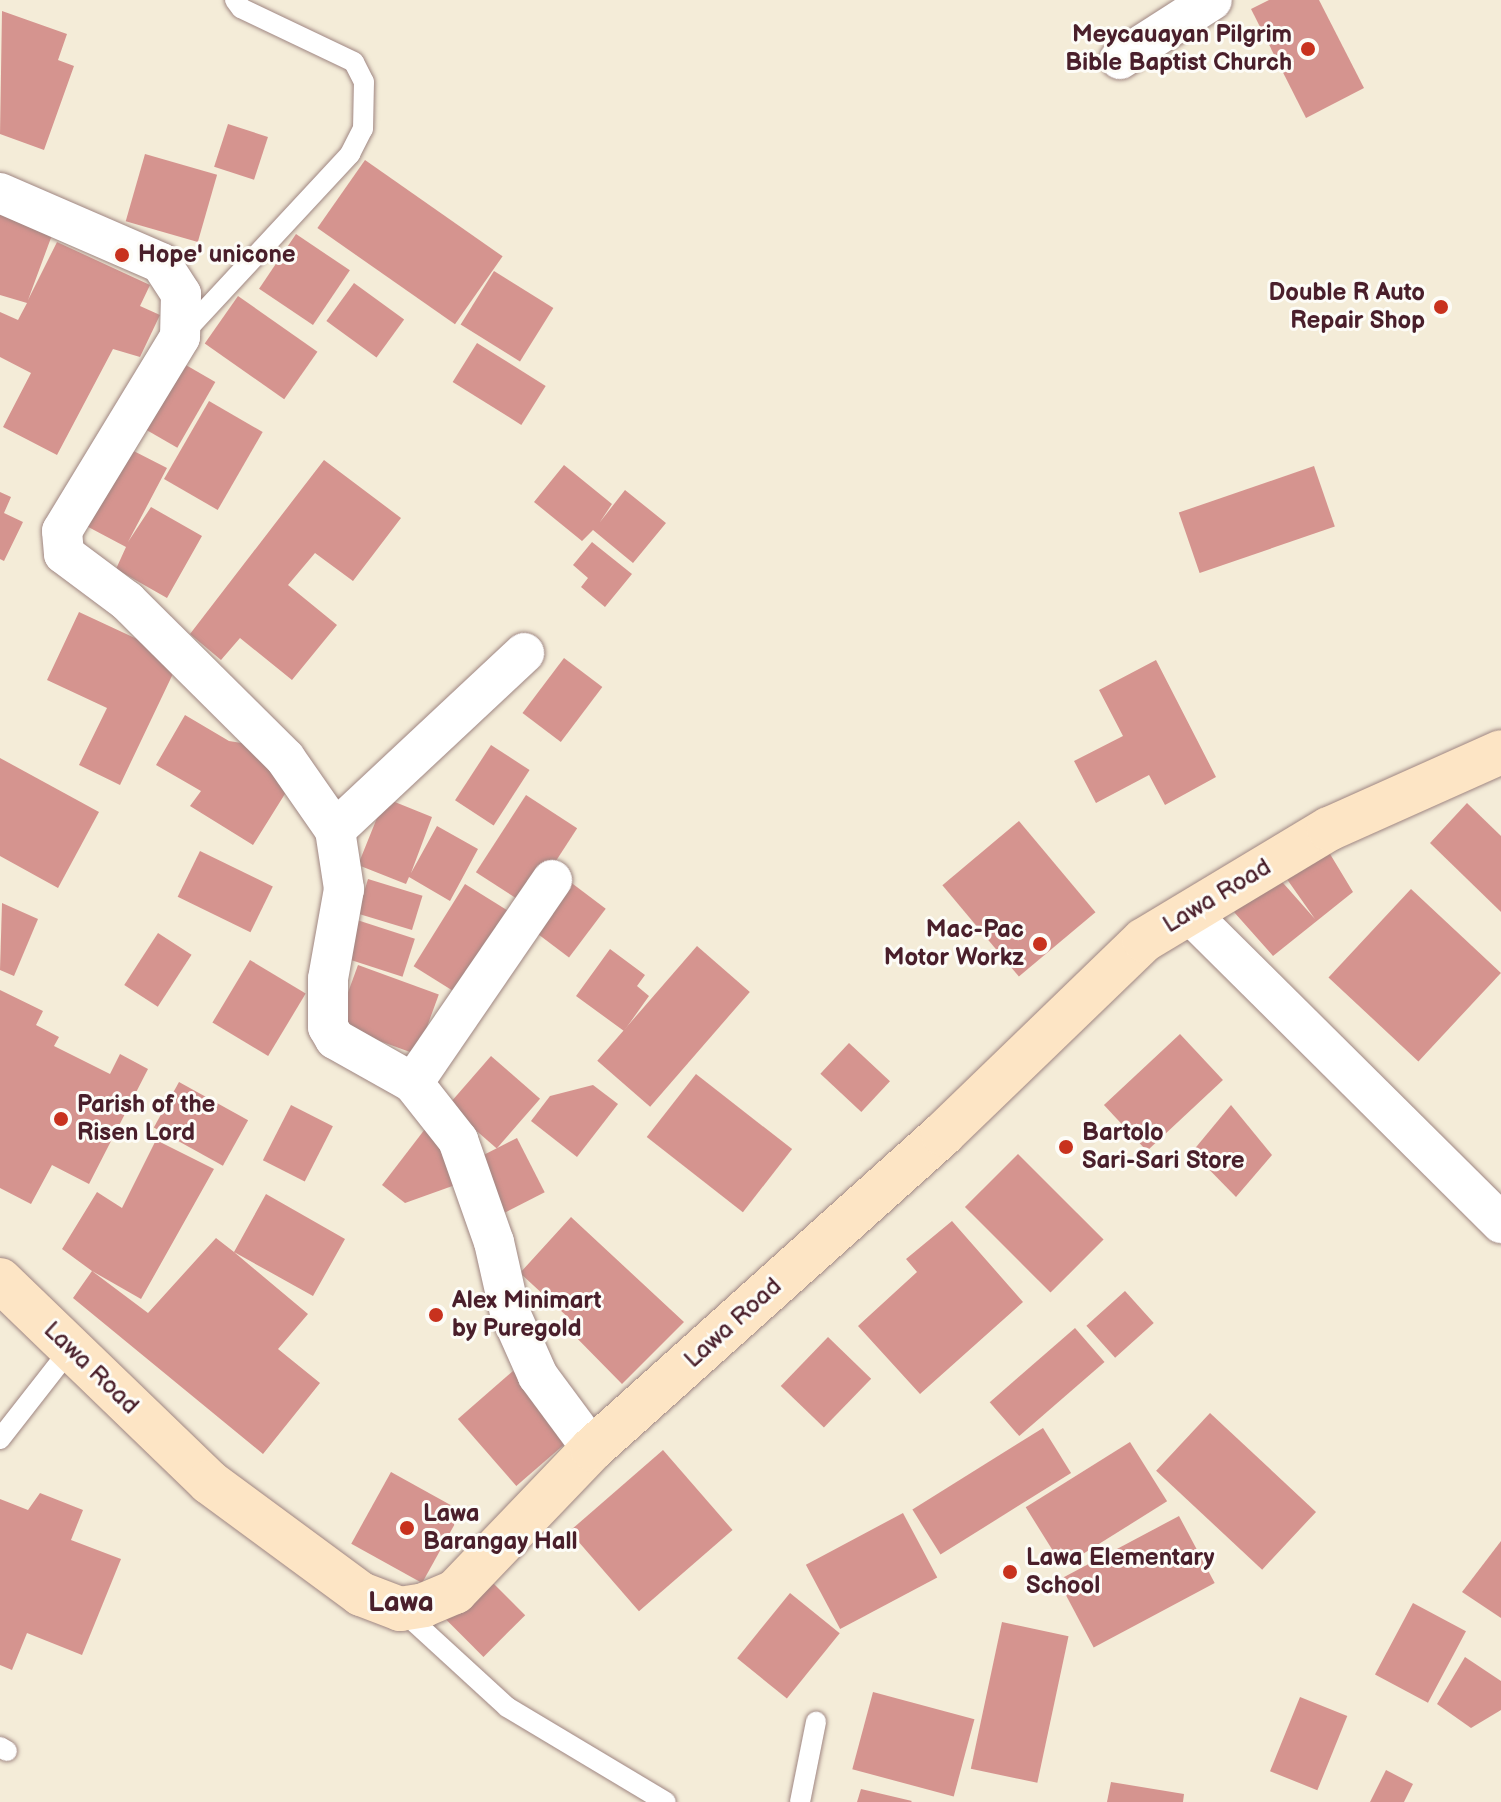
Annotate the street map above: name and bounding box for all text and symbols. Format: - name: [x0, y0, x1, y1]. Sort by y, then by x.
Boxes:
- place label: Meycauayan Pilgrim Bible Baptist Church: [1065, 21, 1292, 77]
- marker: Meycauayan Pilgrim Bible Baptist Church: [1299, 40, 1317, 58]
- place label: Hope' unicone: [138, 241, 296, 269]
- marker: Hope' unicone: [113, 246, 131, 264]
- place label: Double R Auto Repair Shop: [1269, 279, 1425, 335]
- marker: Double R Auto Repair Shop: [1432, 298, 1450, 316]
- street label: Lawa Road: [1158, 853, 1276, 939]
- place label: Mac-Pac Motor Workz: [884, 916, 1024, 972]
- marker: Mac-Pac Motor Workz: [1031, 935, 1049, 953]
- place label: Parish of the Risen Lord: [77, 1091, 215, 1147]
- marker: Parish of the Risen Lord: [52, 1110, 70, 1128]
- place label: Bartolo Sari-Sari Store: [1082, 1119, 1245, 1175]
- marker: Bartolo Sari-Sari Store: [1057, 1138, 1075, 1156]
- street label: Lawa Road: [679, 1272, 787, 1374]
- place label: Alex Minimart by Puregold: [452, 1287, 601, 1343]
- marker: Alex Minimart by Puregold: [427, 1306, 445, 1324]
- street label: Lawa Road: [38, 1316, 144, 1420]
- place label: Lawa Barangay Hall: [423, 1500, 578, 1556]
- marker: Lawa Barangay Hall: [398, 1519, 416, 1537]
- place label: Lawa Elementary School: [1026, 1544, 1215, 1600]
- marker: Lawa Elementary School: [1001, 1563, 1019, 1581]
- district label: Lawa: [368, 1586, 434, 1620]

